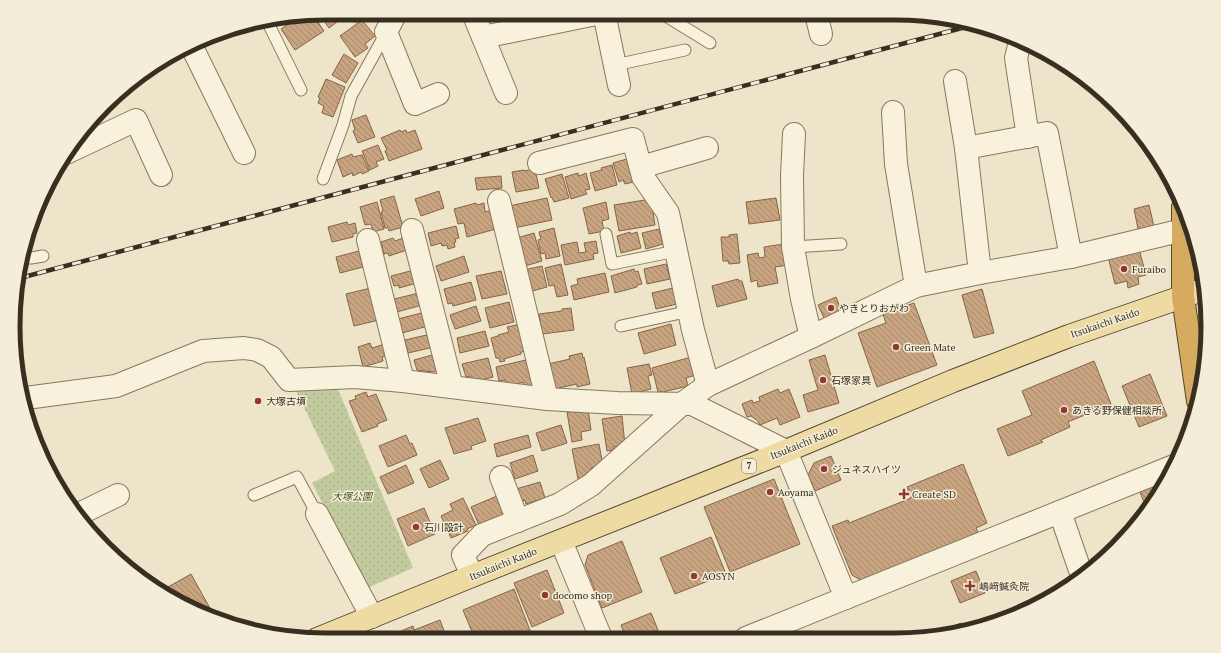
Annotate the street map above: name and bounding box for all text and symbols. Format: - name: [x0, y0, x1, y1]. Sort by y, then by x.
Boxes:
- place label: Furaibo: [1132, 263, 1167, 276]
- marker: Furaibo: [1119, 264, 1129, 274]
- place label: やきとりおがわ: [839, 302, 909, 315]
- marker: やきとりおがわ: [826, 303, 836, 313]
- street label: Itsukaichi Kaido: [1069, 305, 1142, 341]
- place label: Green Mate: [904, 341, 956, 354]
- marker: Green Mate: [891, 342, 901, 352]
- place label: 石塚家具: [831, 374, 871, 387]
- marker: 石塚家具: [818, 375, 828, 385]
- place label: 大塚古墳: [266, 395, 306, 408]
- marker: 大塚古墳: [253, 396, 263, 406]
- place label: あきる野保健相談所: [1072, 404, 1162, 417]
- marker: あきる野保健相談所: [1059, 405, 1069, 415]
- street label: Itsukaichi Kaido: [768, 423, 840, 463]
- road number: 7: [742, 459, 756, 473]
- place label: ジュネスハイツ: [832, 463, 901, 476]
- marker: ジュネスハイツ: [819, 464, 829, 474]
- place label: Aoyama: [778, 486, 814, 499]
- marker: Aoyama: [765, 487, 775, 497]
- place label: Create SD: [912, 488, 956, 501]
- marker: Create SD: [899, 489, 909, 499]
- park label: 大塚公園: [332, 490, 374, 503]
- place label: 石川設計: [424, 521, 464, 534]
- marker: 石川設計: [411, 522, 421, 532]
- street label: Itsukaichi Kaido: [467, 544, 539, 584]
- place label: AOSYN: [702, 570, 735, 583]
- marker: AOSYN: [689, 571, 699, 581]
- marker: 嶋﨑鍼灸院: [964, 580, 976, 592]
- place label: 嶋﨑鍼灸院: [979, 580, 1029, 593]
- place label: docomo shop: [553, 589, 612, 602]
- marker: docomo shop: [540, 590, 550, 600]

